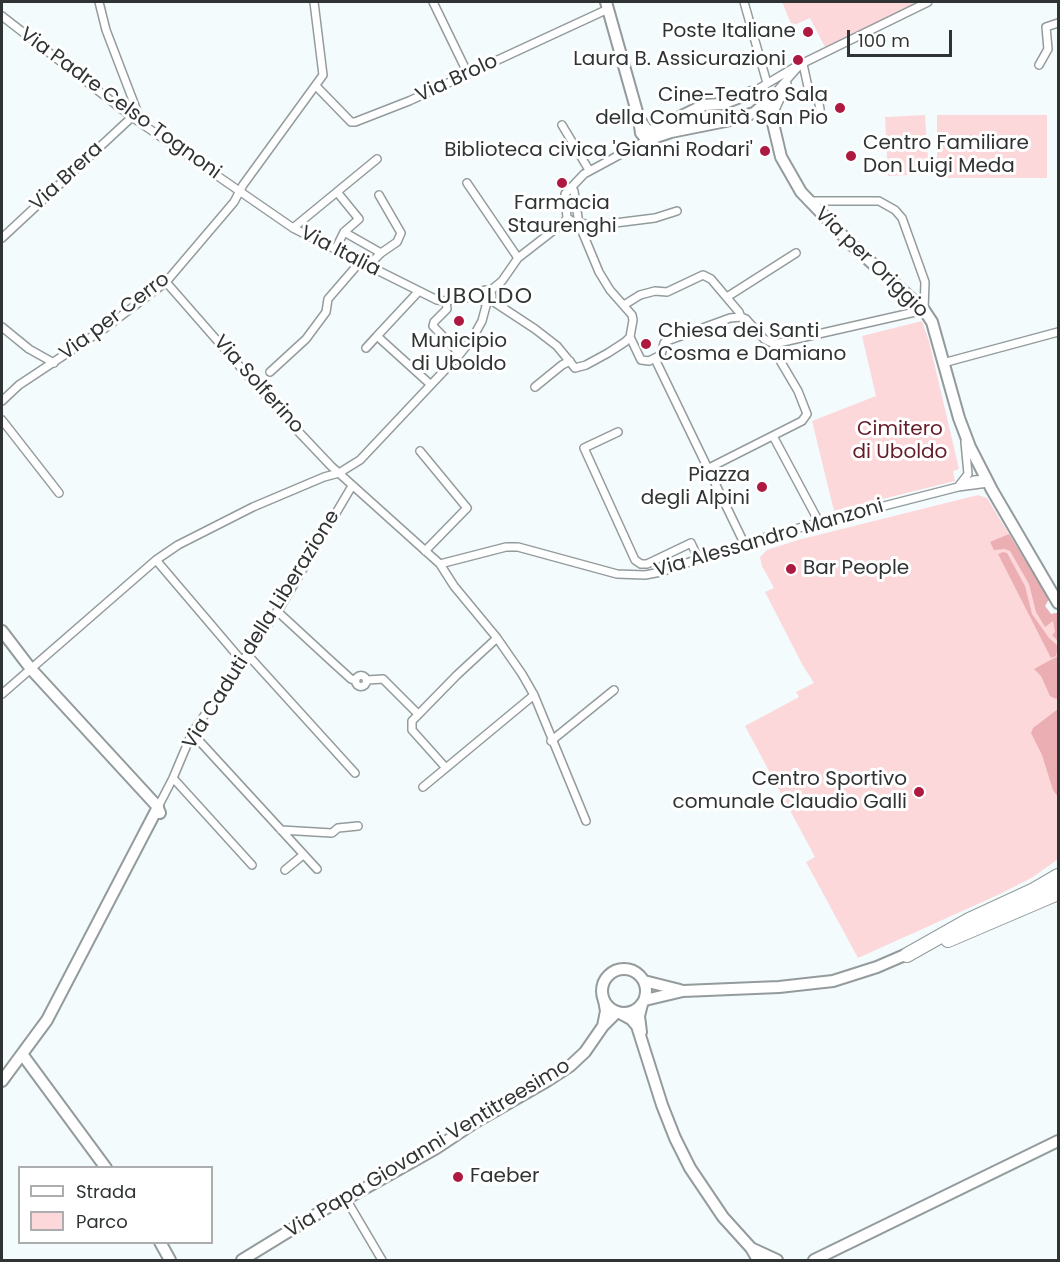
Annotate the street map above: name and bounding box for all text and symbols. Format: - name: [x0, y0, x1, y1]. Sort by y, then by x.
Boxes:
- scale bar: [850, 18, 955, 56]
- place label: Poste Italiane: [662, 20, 796, 44]
- street label: Via Padre Celso Tognoni: [15, 23, 225, 185]
- marker: Poste Italiane: [801, 25, 815, 39]
- text: 100 m: [858, 28, 910, 53]
- place label: Laura B. Assicurazioni: [573, 48, 786, 72]
- street label: Via Brolo: [412, 50, 502, 108]
- marker: Laura B. Assicurazioni: [791, 53, 805, 67]
- place label: Cine-Teatro Sala della Comunità San Pio: [595, 84, 828, 131]
- marker: Cine-Teatro Sala della Comunità San Pio: [833, 101, 847, 115]
- place label: Centro Familiare Don Luigi Meda: [863, 132, 1029, 179]
- street label: Via Brera: [26, 137, 108, 217]
- place label: Biblioteca civica 'Gianni Rodari': [444, 139, 753, 163]
- marker: Biblioteca civica 'Gianni Rodari': [758, 144, 772, 158]
- marker: Centro Familiare Don Luigi Meda: [844, 149, 858, 163]
- marker: Farmacia Staurenghi: [555, 176, 569, 190]
- place label: Farmacia Staurenghi: [507, 192, 617, 239]
- street label: Via per Origgio: [809, 203, 933, 323]
- street label: Via Italia: [296, 222, 384, 282]
- street label: Via per Cerro: [55, 268, 175, 366]
- district label: UBOLDO: [437, 284, 533, 310]
- marker: Municipio di Uboldo: [452, 314, 466, 328]
- place label: Chiesa dei Santi Cosma e Damiano: [658, 320, 846, 367]
- place label: Municipio di Uboldo: [411, 330, 507, 377]
- street label: Via Solferino: [208, 331, 308, 439]
- marker: Chiesa dei Santi Cosma e Damiano: [639, 337, 653, 351]
- park label: Cimitero di Uboldo: [853, 418, 947, 465]
- place label: Piazza degli Alpini: [641, 464, 750, 511]
- marker: Piazza degli Alpini: [755, 480, 769, 494]
- street label: Via Alessandro Manzoni: [652, 495, 886, 583]
- street label: Via Caduti della Liberazione: [178, 506, 346, 754]
- place label: Bar People: [803, 557, 909, 581]
- marker: Bar People: [784, 562, 798, 576]
- place label: Centro Sportivo comunale Claudio Galli: [673, 768, 907, 815]
- marker: Centro Sportivo comunale Claudio Galli: [912, 785, 926, 799]
- street label: Via Papa Giovanni Ventitreesimo: [281, 1054, 575, 1244]
- place label: Faeber: [470, 1165, 539, 1189]
- legend: [18, 1166, 213, 1244]
- marker: Faeber: [451, 1170, 465, 1184]
- text: Strada: [76, 1179, 136, 1204]
- text: Parco: [76, 1209, 128, 1234]

